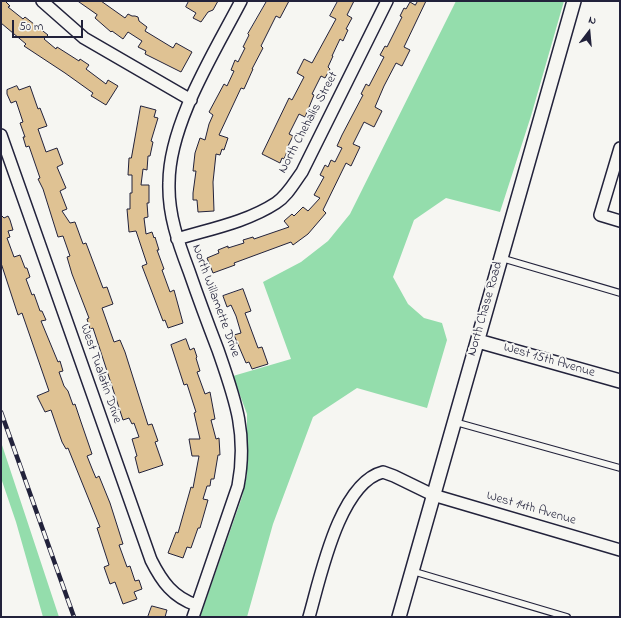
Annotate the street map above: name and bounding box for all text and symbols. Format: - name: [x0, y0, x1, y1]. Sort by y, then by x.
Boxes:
- scale bar: [14, 12, 85, 38]
- north arrow: [569, 12, 609, 52]
- text: N: [587, 12, 598, 29]
- text: 50 m: [19, 18, 43, 36]
- street label: North Chehalis Street: [276, 70, 342, 176]
- street label: North Willamette Drive: [187, 243, 243, 359]
- street label: North Chase Road: [465, 260, 507, 358]
- street label: West Tualatin Drive: [76, 322, 124, 426]
- street label: West 15th Avenue: [501, 340, 597, 382]
- street label: West 14th Avenue: [484, 489, 578, 529]

